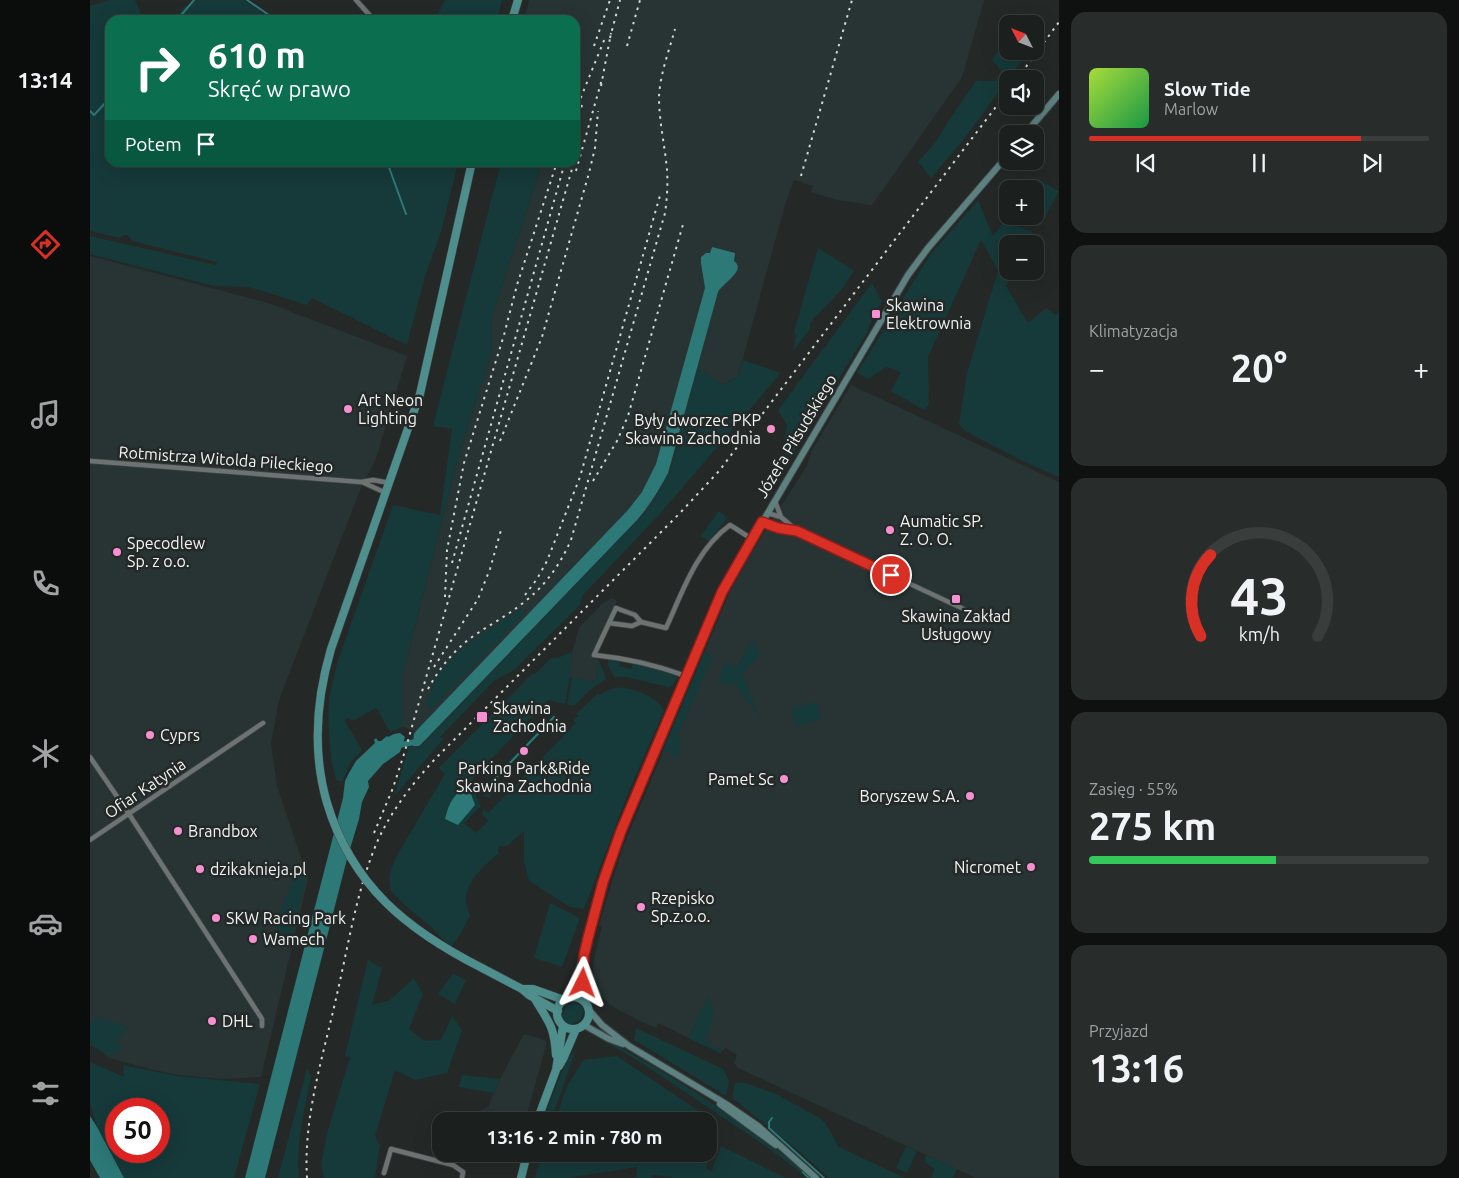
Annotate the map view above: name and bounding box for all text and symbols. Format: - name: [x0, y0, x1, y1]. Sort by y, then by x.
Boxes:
- north arrow: [999, 15, 1044, 60]
- map controls: [999, 15, 1044, 280]
- icon: right: [125, 35, 190, 100]
- text: 610 m: [208, 35, 306, 75]
- text: 13:14: [17, 67, 73, 92]
- button: sound: [999, 70, 1044, 115]
- text: Skręć w prawo: [208, 76, 351, 101]
- text: Slow Tide: [1164, 78, 1251, 100]
- text: Marlow: [1164, 100, 1218, 118]
- button: layers: [999, 125, 1044, 170]
- icon: arrive: [192, 130, 220, 158]
- text: Potem: [125, 133, 182, 155]
- icon: previous: [1132, 149, 1160, 177]
- icon: pause: [1245, 149, 1273, 177]
- icon: next: [1358, 149, 1386, 177]
- button: +: [999, 180, 1044, 225]
- icon: directions: [28, 227, 63, 262]
- button: −: [999, 235, 1044, 280]
- place label: Skawina Elektrownia: [886, 296, 971, 332]
- marker: Skawina Elektrownia: [870, 308, 882, 320]
- text: Klimatyzacja: [1089, 322, 1178, 340]
- text: 20°: [1231, 347, 1287, 389]
- text: −: [1089, 353, 1105, 384]
- text: +: [1413, 353, 1429, 384]
- street label: Józefa Piłsudskiego: [752, 371, 840, 501]
- place label: Art Neon Lighting: [358, 391, 423, 427]
- icon: music: [28, 397, 63, 432]
- marker: Art Neon Lighting: [342, 403, 354, 415]
- place label: Były dworzec PKP Skawina Zachodnia: [625, 411, 761, 447]
- marker: Były dworzec PKP Skawina Zachodnia: [765, 423, 777, 435]
- street label: Rotmistrza Witolda Pileckiego: [118, 443, 334, 475]
- place label: Aumatic SP. Z. O. O.: [900, 512, 983, 548]
- marker: Aumatic SP. Z. O. O.: [884, 524, 896, 536]
- place label: Specodlew Sp. z o.o.: [127, 534, 206, 570]
- marker: Specodlew Sp. z o.o.: [111, 546, 123, 558]
- pin: [870, 554, 912, 596]
- icon: arrive: [877, 561, 905, 589]
- icon: phone: [28, 566, 63, 601]
- text: 43: [1230, 567, 1288, 625]
- marker: Skawina Zakład Usługowy: [950, 593, 962, 605]
- place label: Skawina Zakład Usługowy: [901, 607, 1011, 643]
- text: km/h: [1238, 624, 1280, 644]
- place label: Skawina Zachodnia: [493, 699, 567, 735]
- marker: Skawina Zachodnia: [475, 710, 489, 724]
- place label: Cyprs: [160, 726, 200, 744]
- marker: Cyprs: [144, 729, 156, 741]
- icon: climate: [28, 736, 63, 771]
- marker: Parking Park&Ride Skawina Zachodnia: [518, 745, 530, 757]
- street label: Ofiar Katynia: [101, 754, 189, 822]
- place label: Parking Park&Ride Skawina Zachodnia: [456, 759, 592, 795]
- place label: Pamet Sc: [708, 770, 775, 788]
- marker: Pamet Sc: [778, 773, 790, 785]
- text: Zasięg · 55%: [1089, 780, 1178, 798]
- place label: Boryszew S.A.: [860, 787, 960, 805]
- marker: Boryszew S.A.: [964, 790, 976, 802]
- text: 275 km: [1089, 805, 1216, 847]
- place label: Brandbox: [188, 822, 258, 840]
- marker: Brandbox: [172, 825, 184, 837]
- place label: Nicromet: [954, 858, 1022, 876]
- place label: dzikaknieja.pl: [210, 860, 306, 878]
- marker: Nicromet: [1025, 861, 1037, 873]
- marker: dzikaknieja.pl: [194, 863, 206, 875]
- place label: Rzepisko Sp.z.o.o.: [651, 889, 715, 925]
- marker: Rzepisko Sp.z.o.o.: [635, 901, 647, 913]
- icon: car: [28, 906, 63, 941]
- place label: SKW Racing Park: [226, 909, 346, 927]
- marker: SKW Racing Park: [210, 912, 222, 924]
- place label: Wamech: [263, 930, 325, 948]
- marker: Wamech: [247, 933, 259, 945]
- position arrow: [556, 956, 608, 1008]
- place label: DHL: [222, 1012, 253, 1030]
- marker: DHL: [206, 1015, 218, 1027]
- text: Przyjazd: [1089, 1022, 1148, 1040]
- text: 13:16: [1089, 1047, 1184, 1089]
- icon: filters: [28, 1076, 63, 1111]
- speed limit sign: 50: [105, 1098, 170, 1163]
- text: 13:16 · 2 min · 780 m: [487, 1126, 662, 1148]

